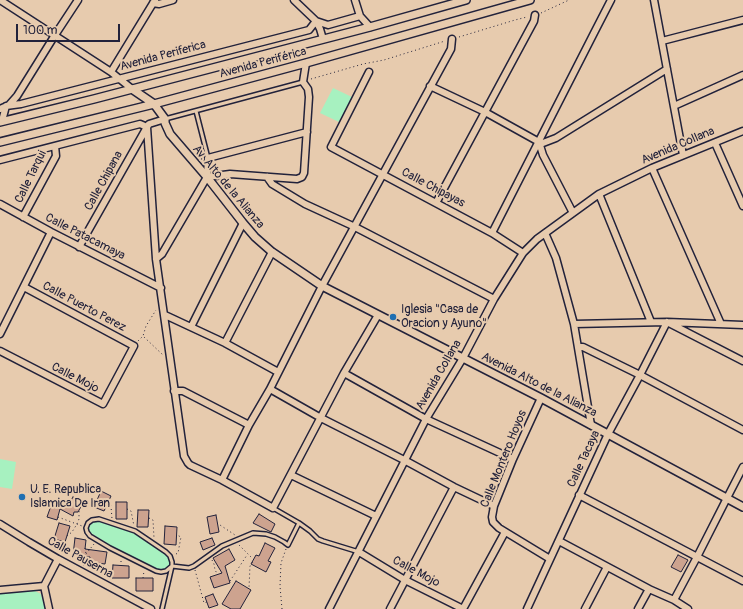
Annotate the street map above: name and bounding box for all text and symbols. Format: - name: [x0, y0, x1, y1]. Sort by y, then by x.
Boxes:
- scale bar: [18, 16, 122, 42]
- text: 100 m: [23, 23, 57, 38]
- street label: Avenida Periferica: [119, 38, 207, 74]
- street label: Avenida Periférica: [218, 44, 308, 82]
- street label: Avenida Collana: [639, 124, 717, 168]
- street label: Av. Alto de la Alianza: [189, 142, 267, 232]
- street label: Calle Tarqui: [12, 148, 50, 206]
- street label: Calle Chipana: [82, 149, 126, 213]
- street label: Calle Chipayas: [399, 165, 467, 211]
- street label: Calle Patacamaya: [43, 211, 127, 263]
- street label: Calle Puerto Perez: [40, 279, 128, 335]
- place label: Iglesia "Casa de Oracion y Ayuno": [401, 303, 487, 331]
- marker: Iglesia "Casa de Oracion y Ayuno": [388, 312, 398, 322]
- street label: Avenida Collana: [413, 338, 465, 412]
- street label: Avenida Alto de la Alianza: [479, 350, 599, 420]
- street label: Calle Mojo: [49, 360, 101, 396]
- street label: Calle Montero Hoyos: [478, 408, 530, 510]
- street label: Calle Tacaya: [565, 428, 603, 490]
- place label: U. E. Republica Islamica De Iran: [30, 483, 110, 511]
- marker: U. E. Republica Islamica De Iran: [17, 492, 27, 502]
- street label: Calle Pauserna: [45, 534, 115, 582]
- street label: Calle Mojo: [390, 554, 442, 590]

